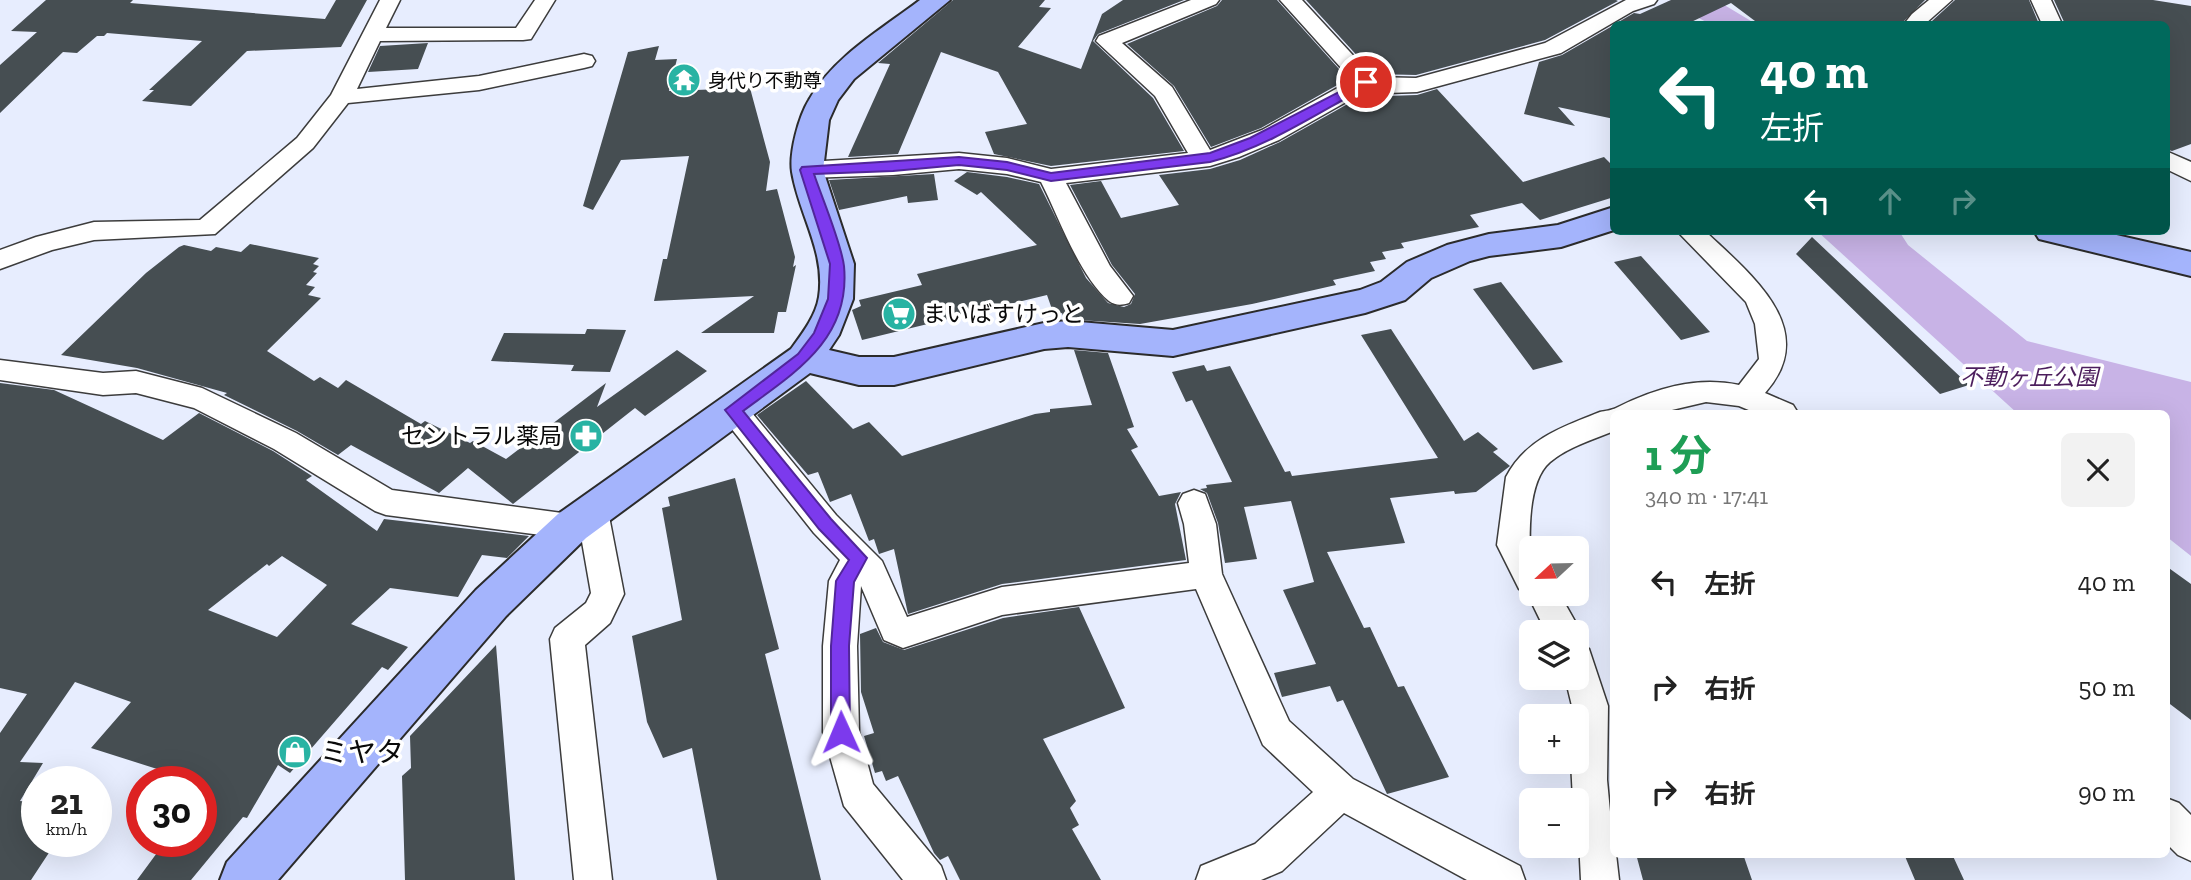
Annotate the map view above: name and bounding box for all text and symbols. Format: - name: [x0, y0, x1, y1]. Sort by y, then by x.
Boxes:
- text: 40 m: [1760, 42, 1868, 101]
- icon: left: [1645, 49, 1736, 140]
- pin: [1336, 52, 1396, 112]
- temple icon: 身代り不動尊: [665, 61, 703, 99]
- icon: arrive: [1347, 63, 1385, 101]
- place label: 身代り不動尊: [708, 69, 822, 92]
- text: 左折: [1760, 109, 1824, 147]
- icon: left: [1798, 182, 1836, 220]
- icon: ahead: [1871, 182, 1909, 220]
- icon: right: [1944, 182, 1982, 220]
- supermarket icon: まいばすけっと: [880, 295, 918, 333]
- place label: まいばすけっと: [923, 300, 1084, 328]
- park label: 不動ヶ丘公園: [1960, 363, 2101, 391]
- pharmacy icon: セントラル薬局: [567, 417, 605, 455]
- place label: セントラル薬局: [401, 422, 562, 450]
- text: 1 分: [1645, 430, 1712, 481]
- button: close: [2061, 433, 2135, 507]
- text: 340 m · 17:41: [1645, 482, 1768, 510]
- north arrow: [1519, 536, 1589, 606]
- map controls: [1519, 536, 1589, 858]
- icon: left: [1645, 563, 1683, 601]
- text: 40 m: [2078, 566, 2135, 598]
- text: 左折: [1704, 568, 1756, 600]
- button: layers: [1519, 620, 1589, 690]
- icon: right: [1645, 668, 1683, 706]
- text: 50 m: [2078, 671, 2135, 703]
- text: 右折: [1704, 673, 1756, 705]
- position arrow: [804, 695, 878, 769]
- button: +: [1519, 704, 1589, 774]
- shop icon: ミヤタ: [276, 733, 314, 771]
- place label: ミヤタ: [320, 736, 404, 769]
- speed limit sign: 30: [126, 766, 217, 857]
- icon: right: [1645, 773, 1683, 811]
- text: 90 m: [2078, 776, 2135, 808]
- text: 右折: [1704, 778, 1756, 810]
- text: 21: [50, 781, 83, 823]
- button: −: [1519, 788, 1589, 858]
- text: km/h: [46, 818, 87, 840]

